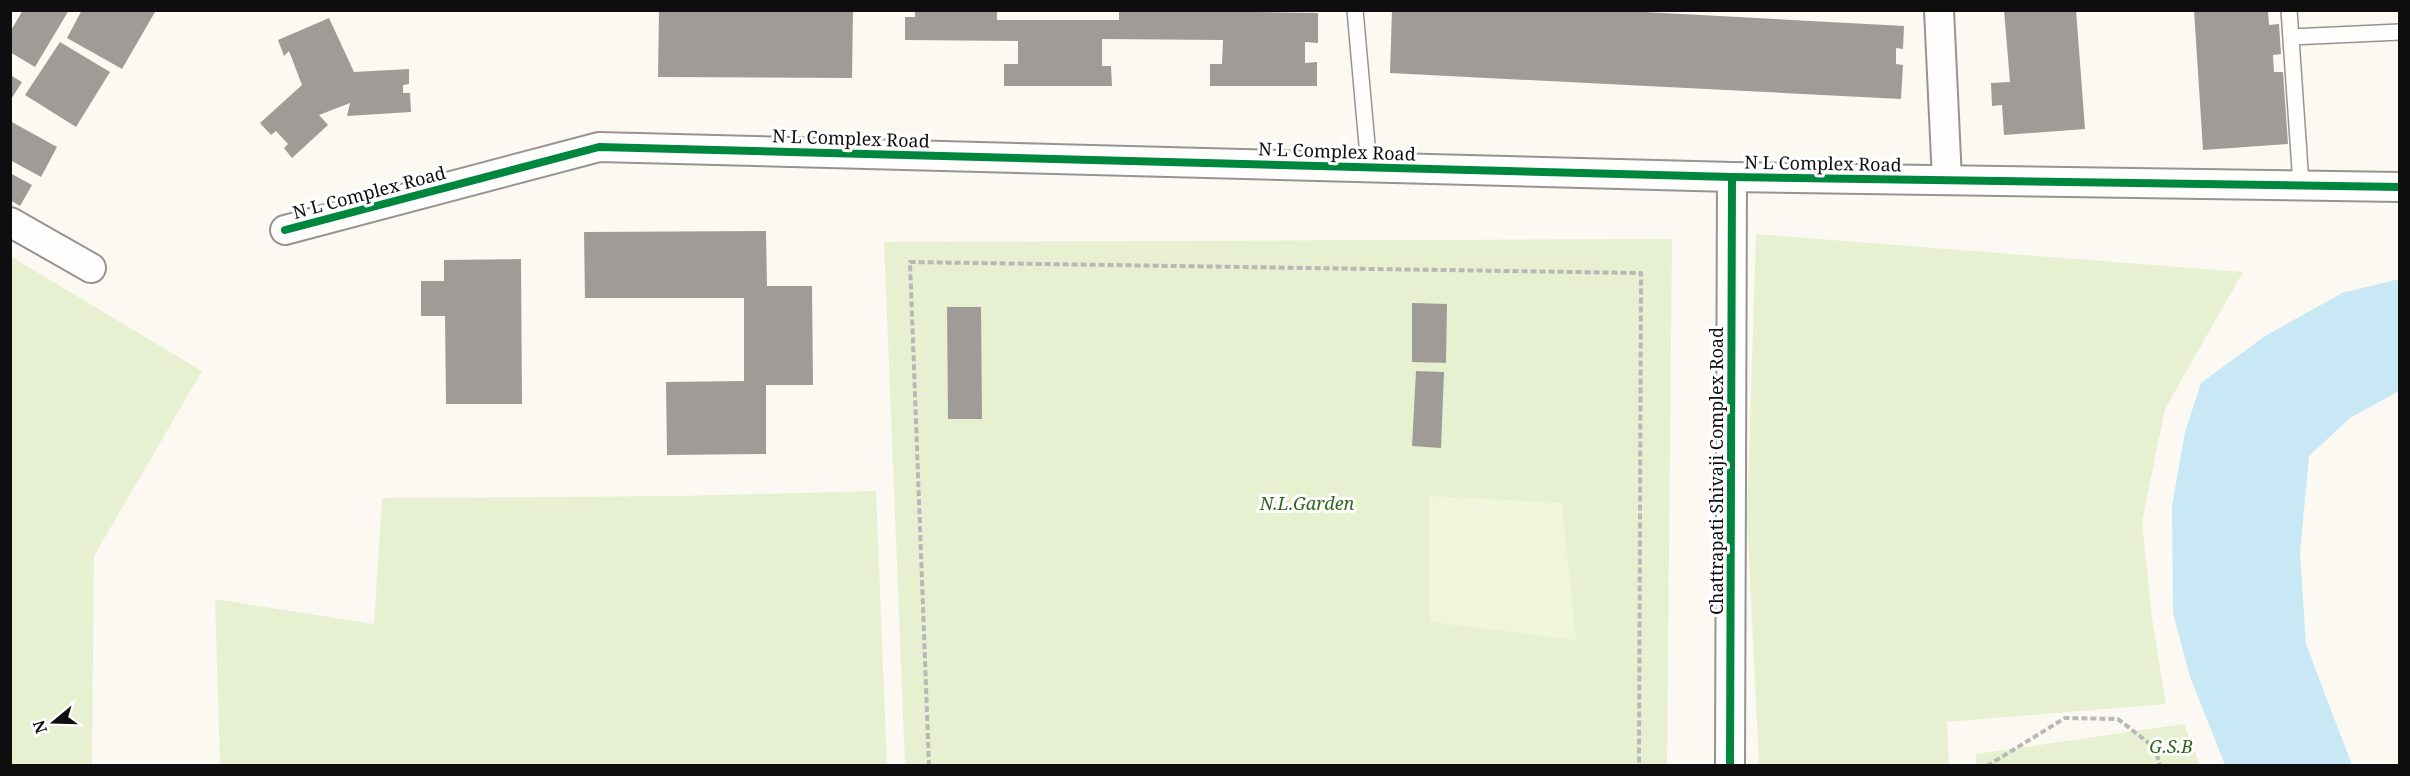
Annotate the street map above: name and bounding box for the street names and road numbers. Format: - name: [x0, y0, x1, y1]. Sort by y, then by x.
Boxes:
- street label: N L Complex Road: [772, 123, 930, 153]
- street label: N L Complex Road: [1258, 136, 1416, 166]
- street label: N L Complex Road: [1744, 150, 1902, 176]
- street label: N L Complex Road: [290, 160, 448, 224]
- street label: Chattrapati Shivaji Complex Road: [1704, 327, 1728, 615]

